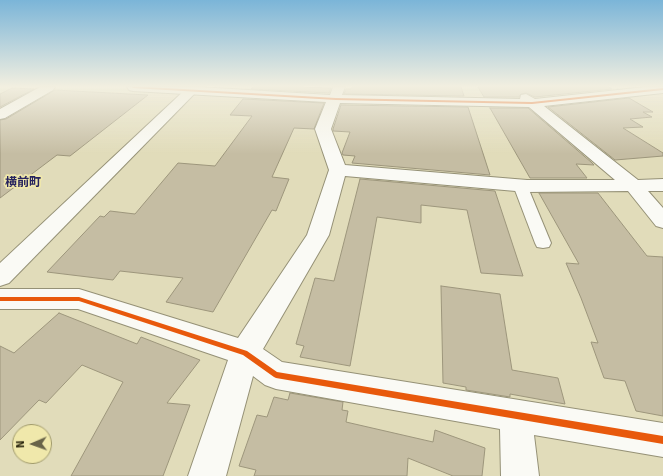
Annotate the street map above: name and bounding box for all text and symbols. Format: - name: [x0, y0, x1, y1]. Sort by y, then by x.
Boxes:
- district label: 横前町: [5, 176, 41, 190]
- north arrow: [12, 424, 52, 464]
- text: N: [14, 440, 27, 448]

